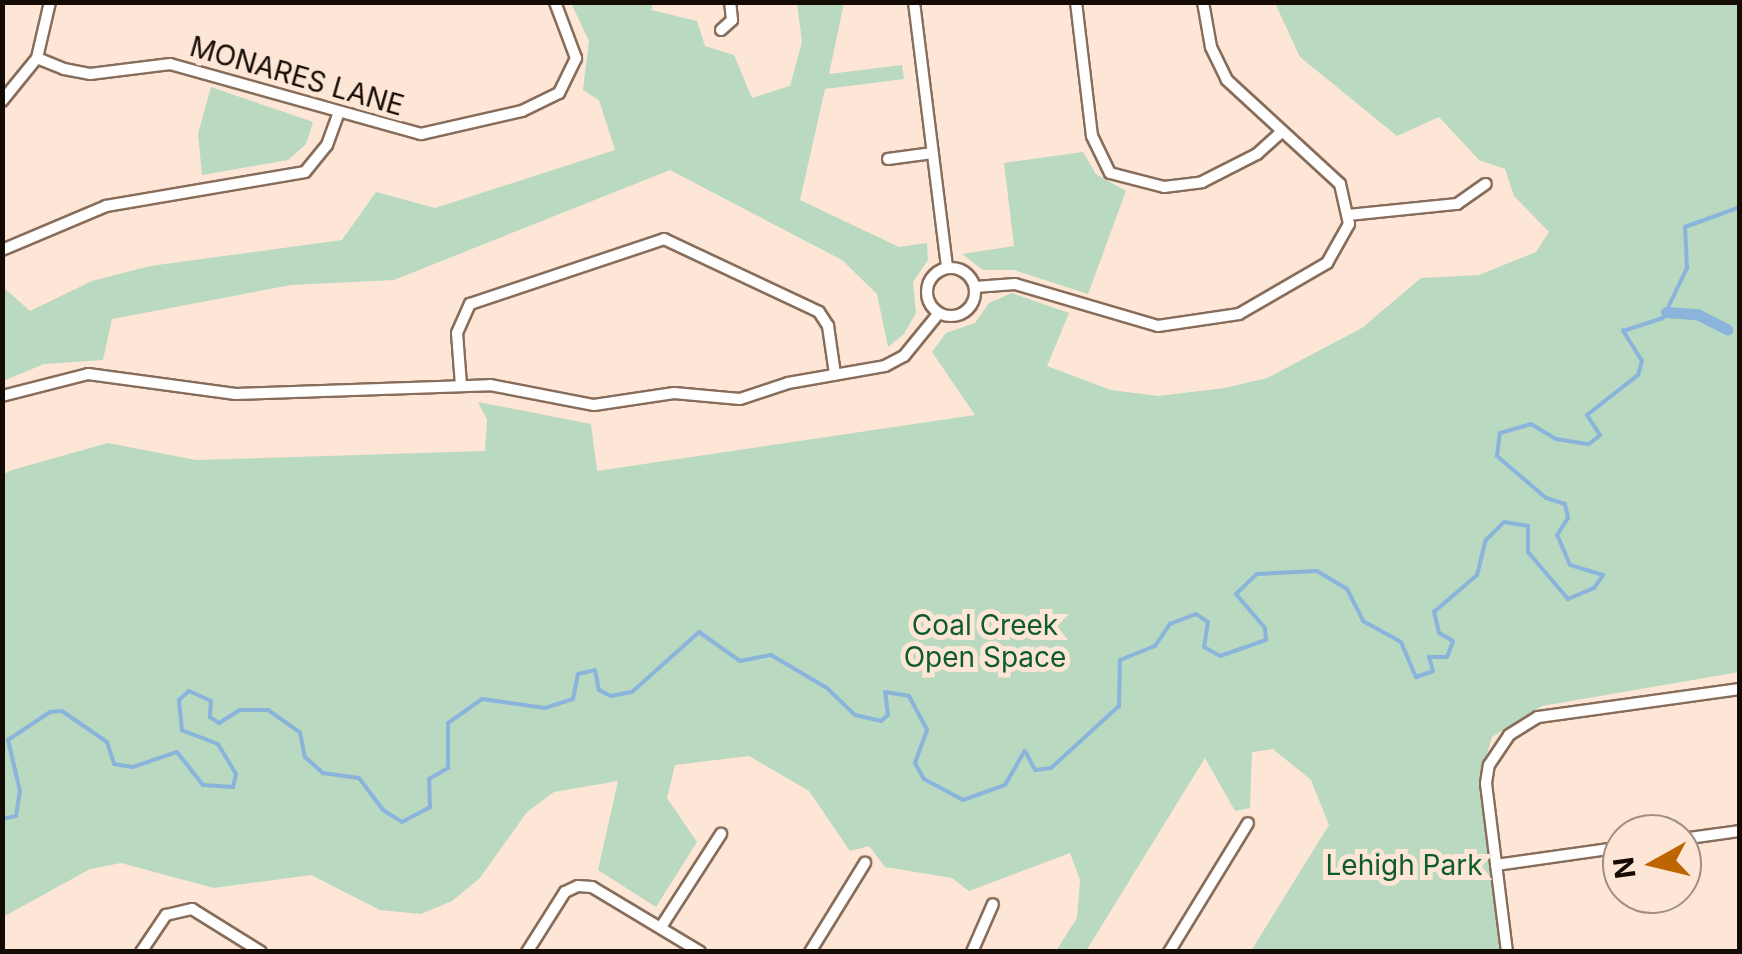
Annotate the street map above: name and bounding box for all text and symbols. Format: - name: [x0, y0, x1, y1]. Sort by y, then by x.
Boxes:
- street label: MONARES LANE: [186, 29, 408, 123]
- park label: Coal Creek Open Space: [904, 608, 1066, 674]
- north arrow: [1602, 814, 1702, 914]
- park label: Lehigh Park: [1325, 848, 1483, 882]
- text: N: [1606, 855, 1643, 881]

